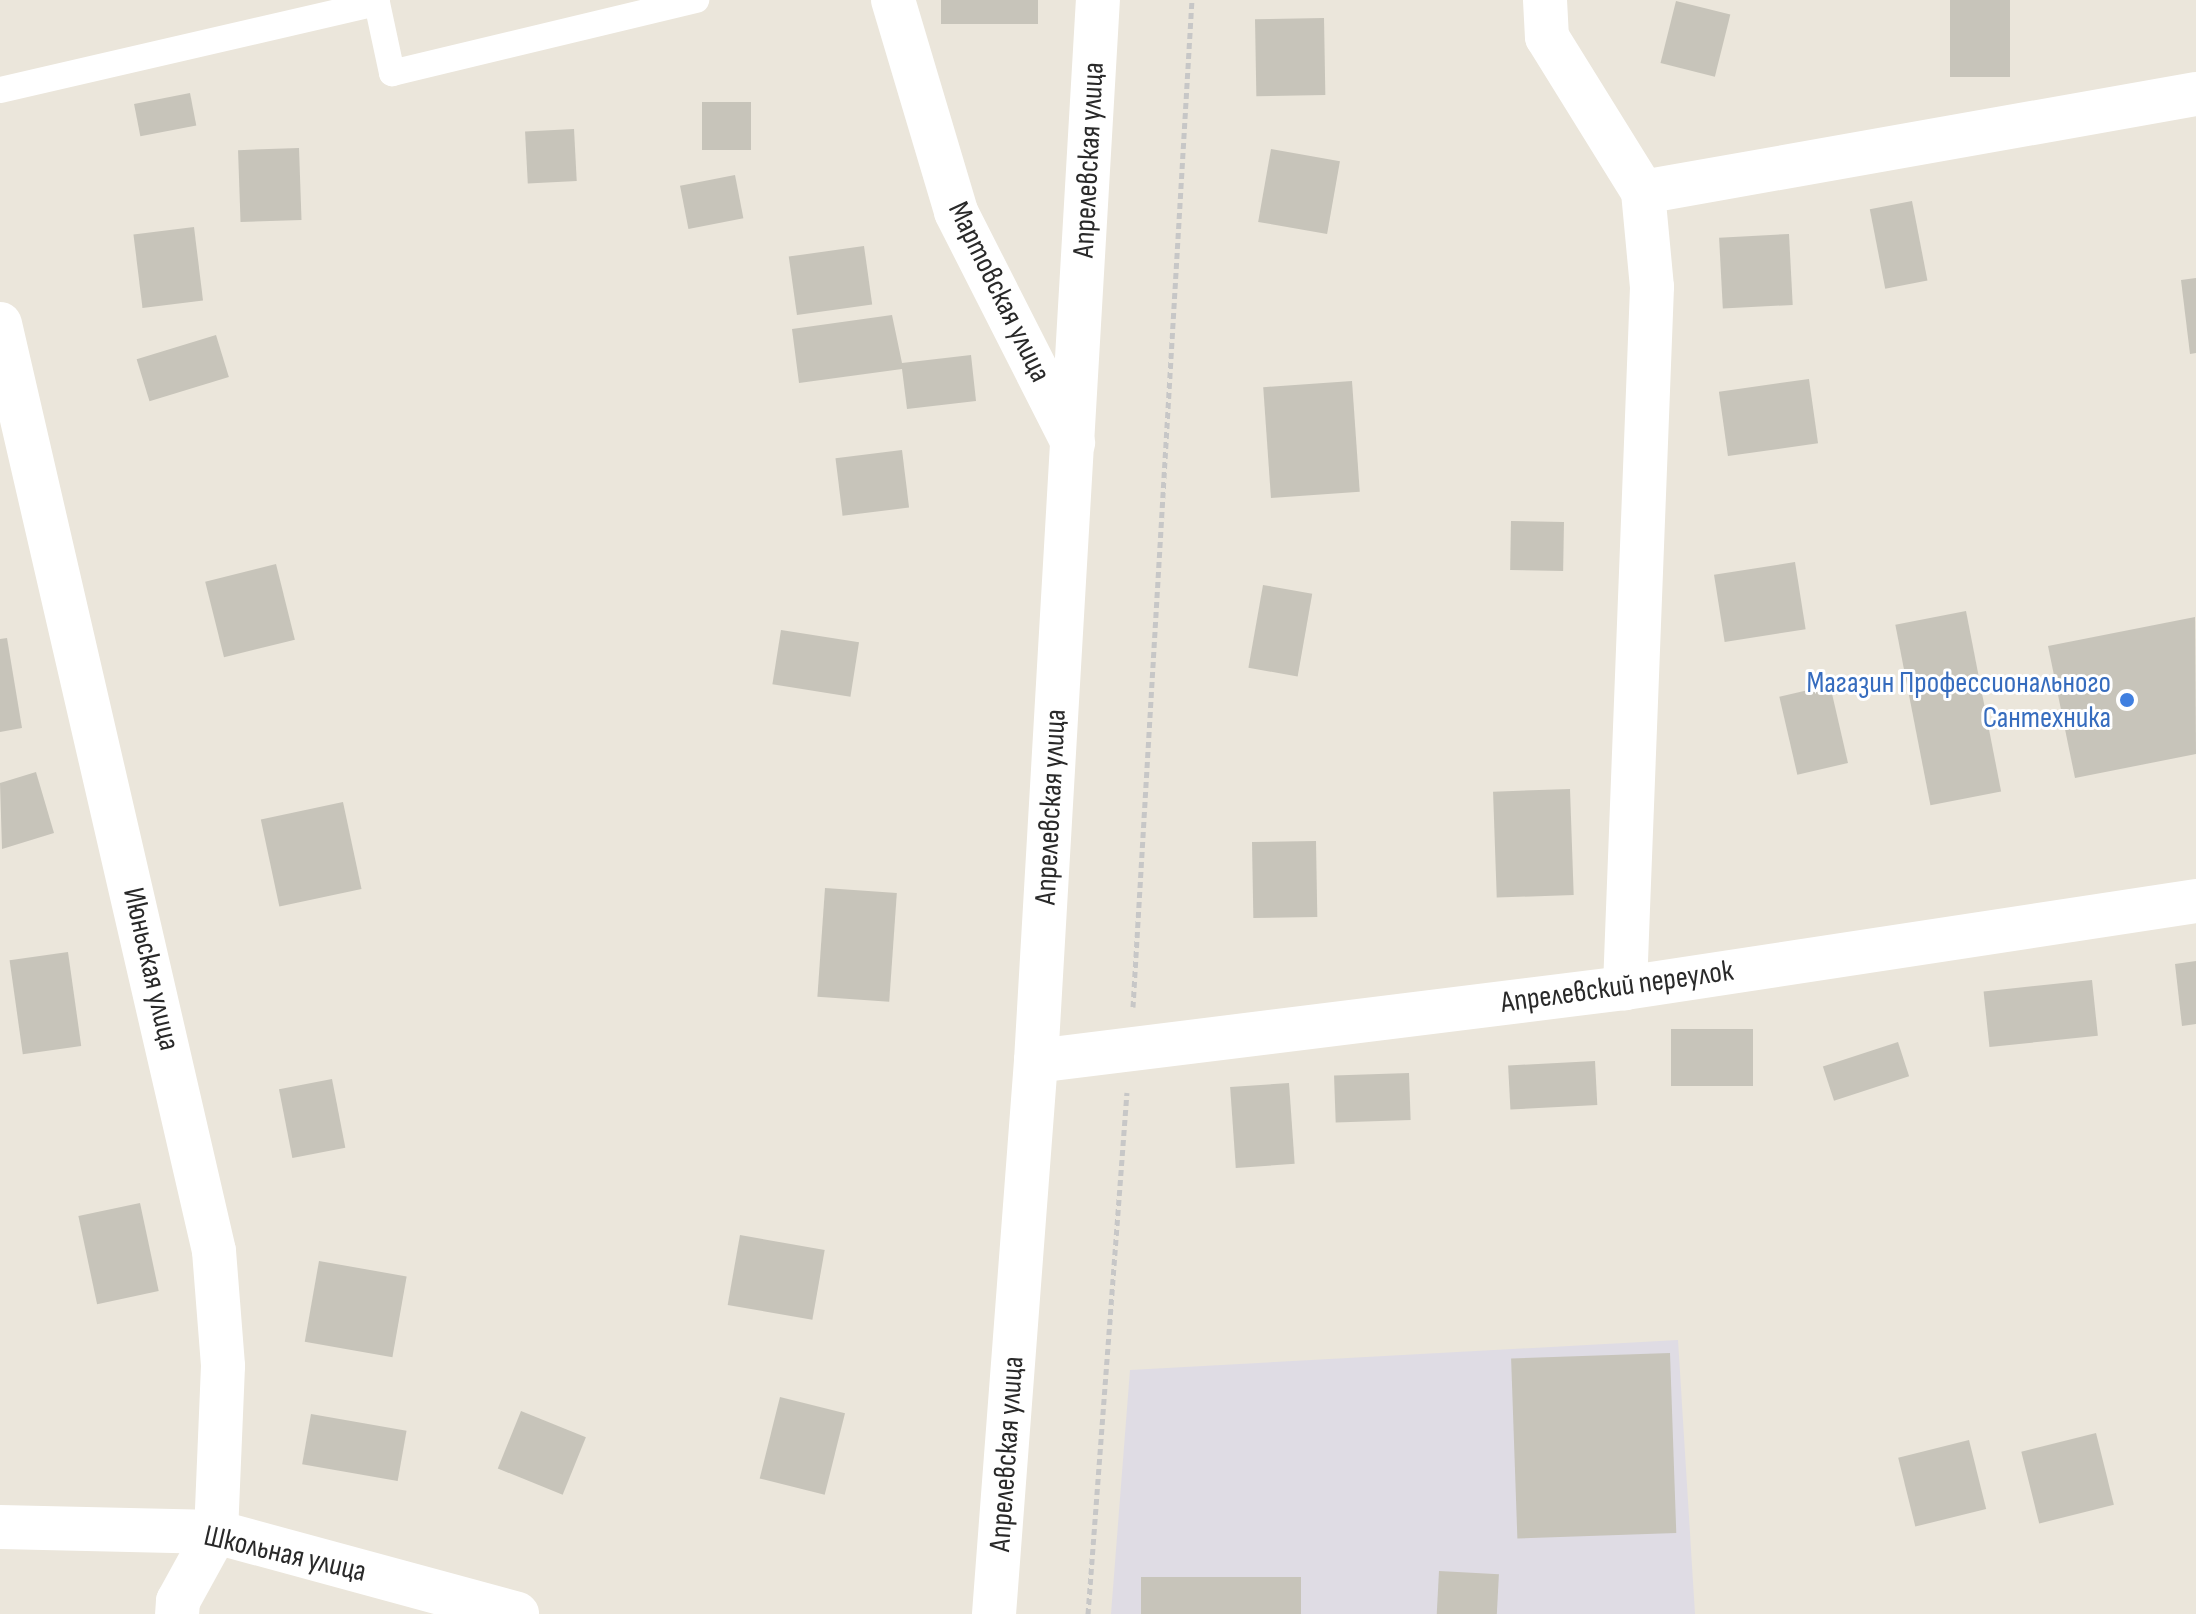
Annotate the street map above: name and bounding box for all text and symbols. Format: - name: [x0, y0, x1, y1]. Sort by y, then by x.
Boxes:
- street label: Апрелевская улица: [1066, 61, 1112, 259]
- street label: Мартовская улица: [940, 196, 1058, 388]
- place label: Магазин Профессионального Сантехника: [1806, 665, 2111, 736]
- marker: Магазин Профессионального Сантехника: [2118, 691, 2136, 709]
- street label: Апрелевская улица: [1028, 708, 1074, 906]
- street label: Июньская улица: [115, 884, 187, 1054]
- street label: Апрелевский переулок: [1499, 953, 1735, 1021]
- street label: Апрелевская улица: [982, 1355, 1032, 1553]
- street label: Школьная улица: [200, 1518, 370, 1590]

